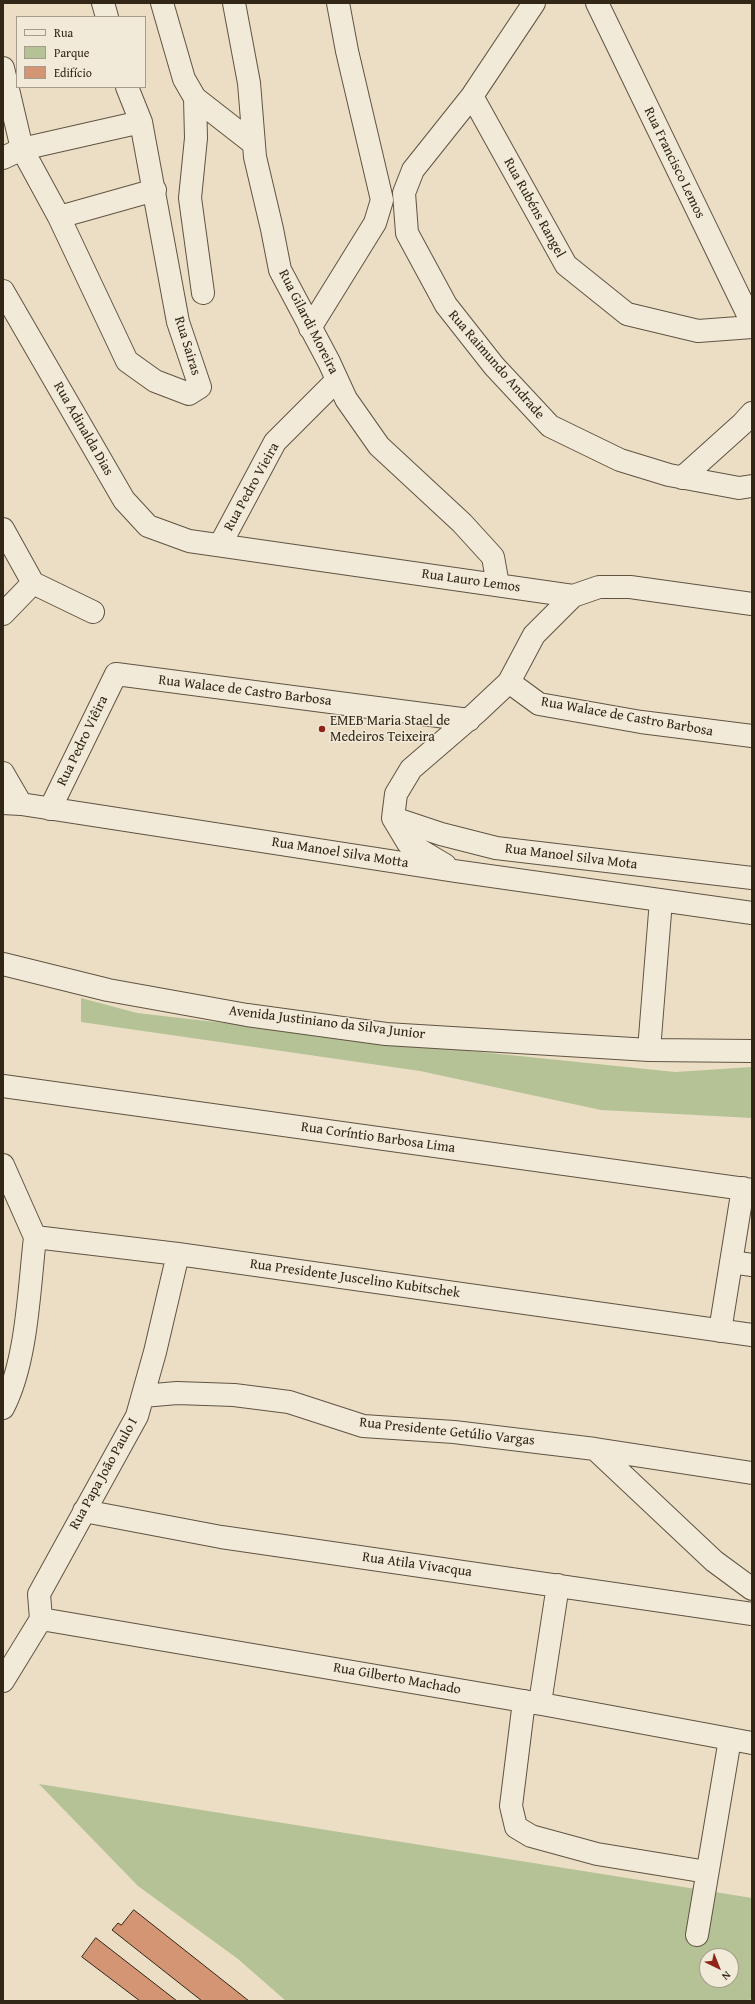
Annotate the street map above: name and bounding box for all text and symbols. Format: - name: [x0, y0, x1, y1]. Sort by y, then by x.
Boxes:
- legend: [16, 16, 146, 88]
- text: Rua: [54, 24, 73, 41]
- text: Parque: [54, 44, 89, 61]
- text: Edifício: [54, 64, 92, 81]
- street label: Rua Francisco Lemos: [640, 105, 708, 221]
- street label: Rua Rubéns Rangel: [500, 155, 568, 261]
- street label: Rua Gilardi Moreira: [274, 267, 342, 377]
- street label: Rua Raimundo Andrade: [444, 307, 548, 423]
- street label: Rua Sairas: [170, 315, 204, 377]
- street label: Rua Adinalda Dias: [49, 379, 117, 479]
- street label: Rua Pedro Vieira: [221, 440, 283, 534]
- street label: Rua Lauro Lemos: [420, 566, 522, 596]
- street label: Rua Walace de Castro Barbosa: [158, 672, 332, 710]
- street label: Rua Pedro Viêira: [54, 693, 112, 789]
- street label: Rua Walace de Castro Barbosa: [540, 694, 714, 740]
- place label: EMEB Maria Stael de Medeiros Teixeira: [330, 713, 450, 746]
- marker: EMEB Maria Stael de Medeiros Teixeira: [317, 724, 327, 734]
- street label: Rua Manoel Silva Motta: [270, 834, 410, 872]
- street label: Rua Manoel Silva Mota: [504, 841, 638, 873]
- street label: Avenida Justiniano da Silva Junior: [228, 1003, 426, 1043]
- street label: Rua Coríntio Barbosa Lima: [300, 1119, 456, 1157]
- street label: Rua Presidente Juscelino Kubitschek: [249, 1256, 461, 1302]
- street label: Rua Presidente Getúlio Vargas: [358, 1414, 536, 1450]
- street label: Rua Papa João Paulo I: [66, 1415, 142, 1533]
- street label: Rua Atila Vivacqua: [361, 1549, 473, 1581]
- street label: Rua Gilberto Machado: [332, 1659, 462, 1699]
- north arrow: [699, 1948, 739, 1988]
- text: N: [718, 1968, 735, 1984]

